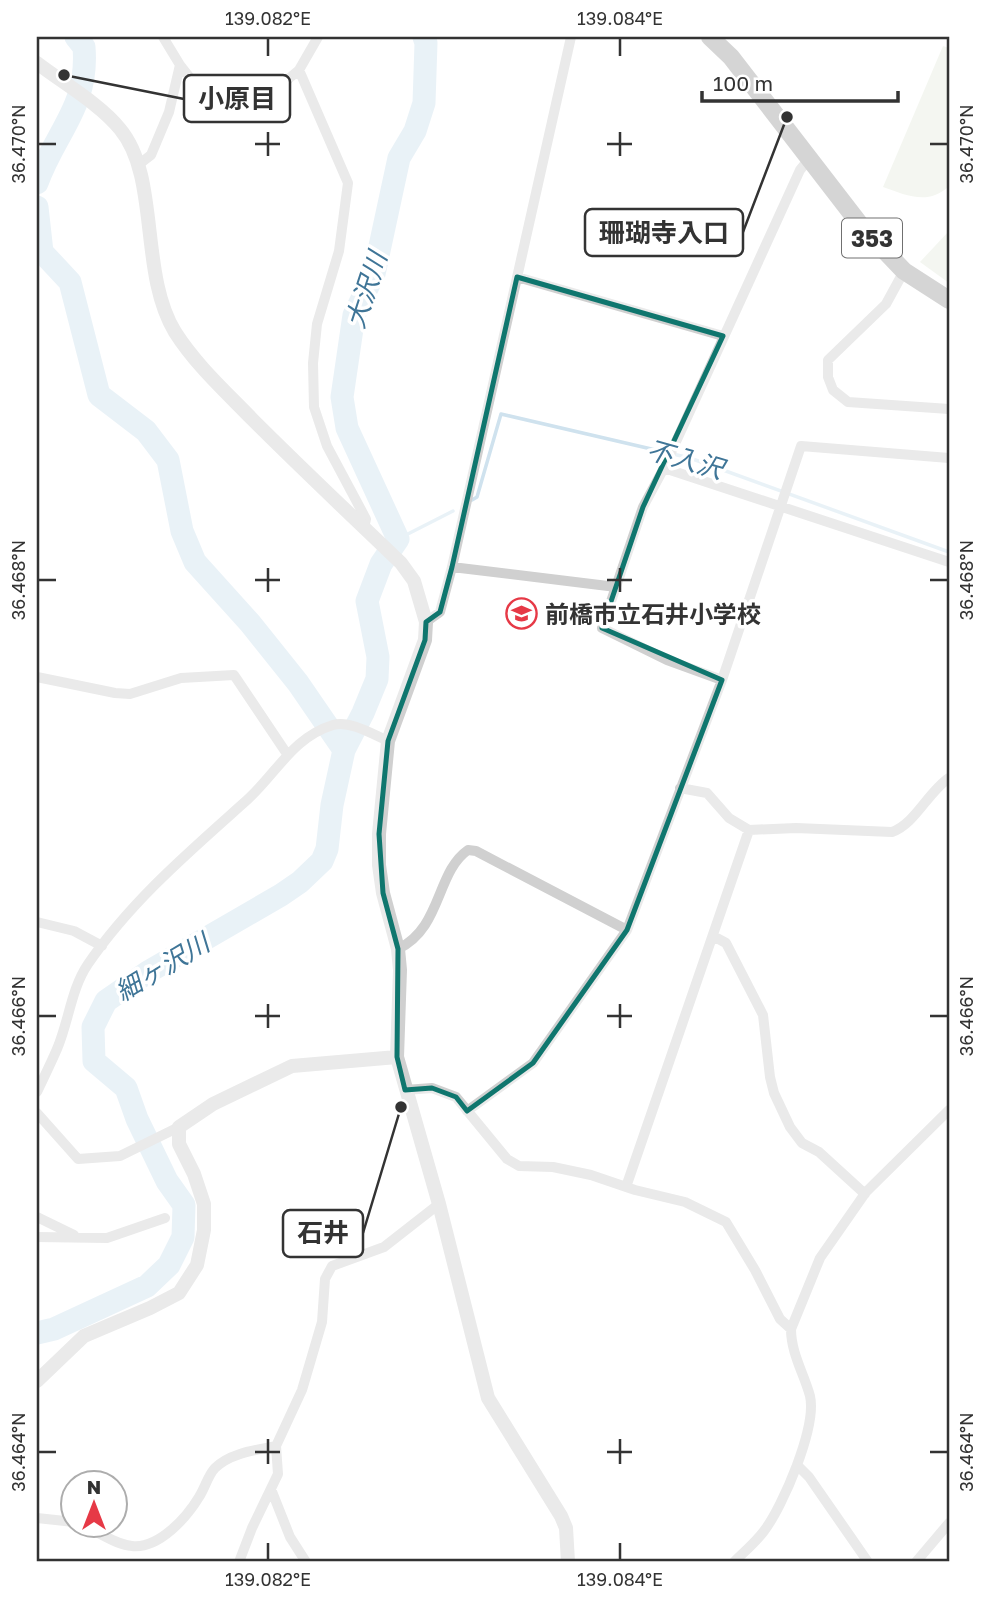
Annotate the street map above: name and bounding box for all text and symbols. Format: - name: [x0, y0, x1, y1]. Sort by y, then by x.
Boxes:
- text: 139.082°E: [225, 7, 311, 29]
- text: 139.084°E: [577, 7, 663, 29]
- scale bar: [702, 60, 898, 104]
- text: 100 m: [713, 70, 773, 96]
- callout: 小原目: [184, 75, 290, 122]
- text: 小原目: [198, 83, 276, 114]
- text: 36.470°N: [7, 104, 29, 184]
- text: 36.470°N: [955, 104, 977, 184]
- callout: 珊瑚寺入口: [585, 209, 743, 256]
- text: 珊瑚寺入口: [599, 217, 729, 248]
- road number: 353: [842, 218, 902, 258]
- water label: 大沢川: [339, 245, 394, 332]
- water label: 不入沢: [643, 433, 730, 485]
- text: 36.468°N: [7, 540, 29, 620]
- text: 36.468°N: [955, 540, 977, 620]
- school or university icon: 前橋市立石井小学校: [505, 596, 539, 630]
- place label: 前橋市立石井小学校: [545, 599, 761, 628]
- water label: 細ヶ沢川: [109, 925, 217, 1007]
- text: 36.466°N: [7, 976, 29, 1056]
- text: 36.466°N: [955, 976, 977, 1056]
- callout: 石井: [283, 1210, 363, 1257]
- text: 石井: [297, 1217, 349, 1248]
- text: 36.464°N: [7, 1412, 29, 1492]
- text: 36.464°N: [955, 1412, 977, 1492]
- north arrow: [60, 1470, 130, 1540]
- text: N: [87, 1475, 101, 1498]
- text: 139.082°E: [225, 1568, 311, 1590]
- text: 139.084°E: [577, 1568, 663, 1590]

